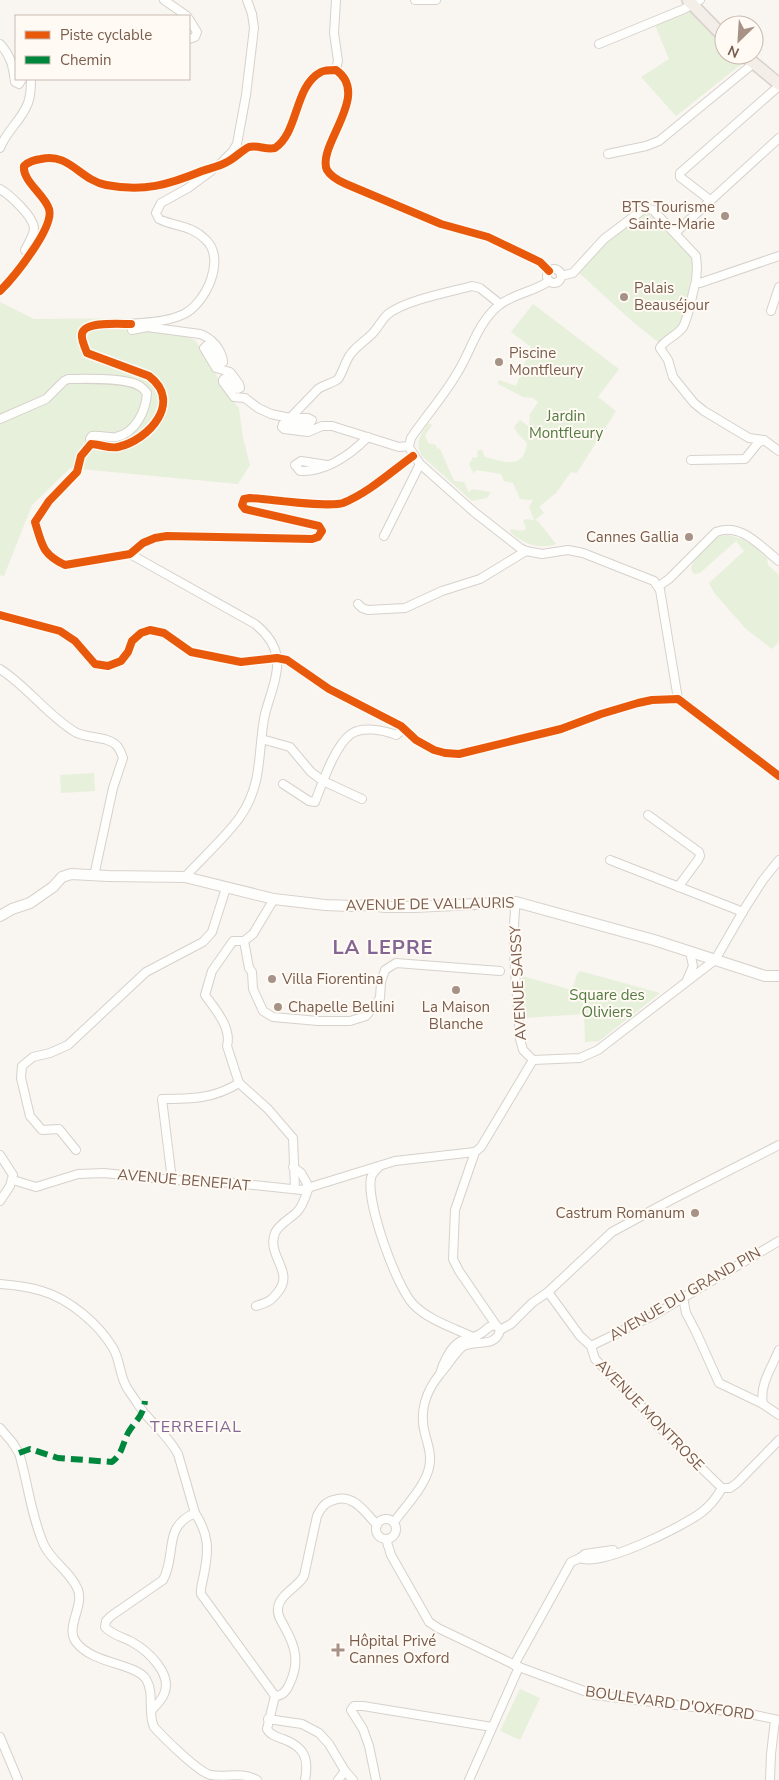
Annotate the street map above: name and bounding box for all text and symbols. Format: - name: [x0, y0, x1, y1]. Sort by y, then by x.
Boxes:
- legend: [15, 15, 190, 80]
- north arrow: [714, 15, 764, 65]
- text: Piste cyclable: [60, 25, 152, 45]
- text: N: [725, 41, 742, 62]
- text: Chemin: [60, 50, 111, 70]
- place label: BTS Tourisme Sainte-Marie: [622, 197, 715, 234]
- marker: BTS Tourisme Sainte-Marie: [719, 210, 731, 222]
- place label: Palais Beauséjour: [634, 278, 710, 315]
- marker: Palais Beauséjour: [618, 291, 630, 303]
- place label: Piscine Montfleury: [509, 343, 584, 380]
- marker: Piscine Montfleury: [493, 356, 505, 368]
- park label: Jardin Montfleury: [529, 406, 603, 443]
- place label: Cannes Gallia: [586, 527, 679, 547]
- marker: Cannes Gallia: [683, 531, 695, 543]
- street label: AVENUE DE VALLAURIS: [345, 893, 515, 915]
- street label: AVENUE SAISSY: [505, 924, 531, 1041]
- district label: LA LEPRE: [332, 934, 434, 961]
- place label: Villa Fiorentina: [281, 969, 384, 989]
- marker: Villa Fiorentina: [266, 973, 278, 985]
- marker: La Maison Blanche: [450, 984, 462, 996]
- park label: Square des Oliviers: [569, 985, 645, 1022]
- place label: Chapelle Bellini: [288, 997, 394, 1017]
- place label: La Maison Blanche: [422, 997, 490, 1034]
- marker: Chapelle Bellini: [272, 1001, 284, 1013]
- street label: AVENUE BENEFIAT: [117, 1164, 251, 1196]
- place label: Castrum Romanum: [556, 1203, 685, 1223]
- marker: Castrum Romanum: [689, 1207, 701, 1219]
- street label: AVENUE DU GRAND PIN: [606, 1242, 764, 1346]
- street label: AVENUE MONTROSE: [591, 1355, 709, 1475]
- district label: TERREFIAL: [150, 1416, 242, 1438]
- place label: Hôpital Privé Cannes Oxford: [349, 1631, 449, 1668]
- marker: Hôpital Privé Cannes Oxford: [331, 1643, 345, 1657]
- street label: BOULEVARD D'OXFORD: [584, 1681, 756, 1725]

